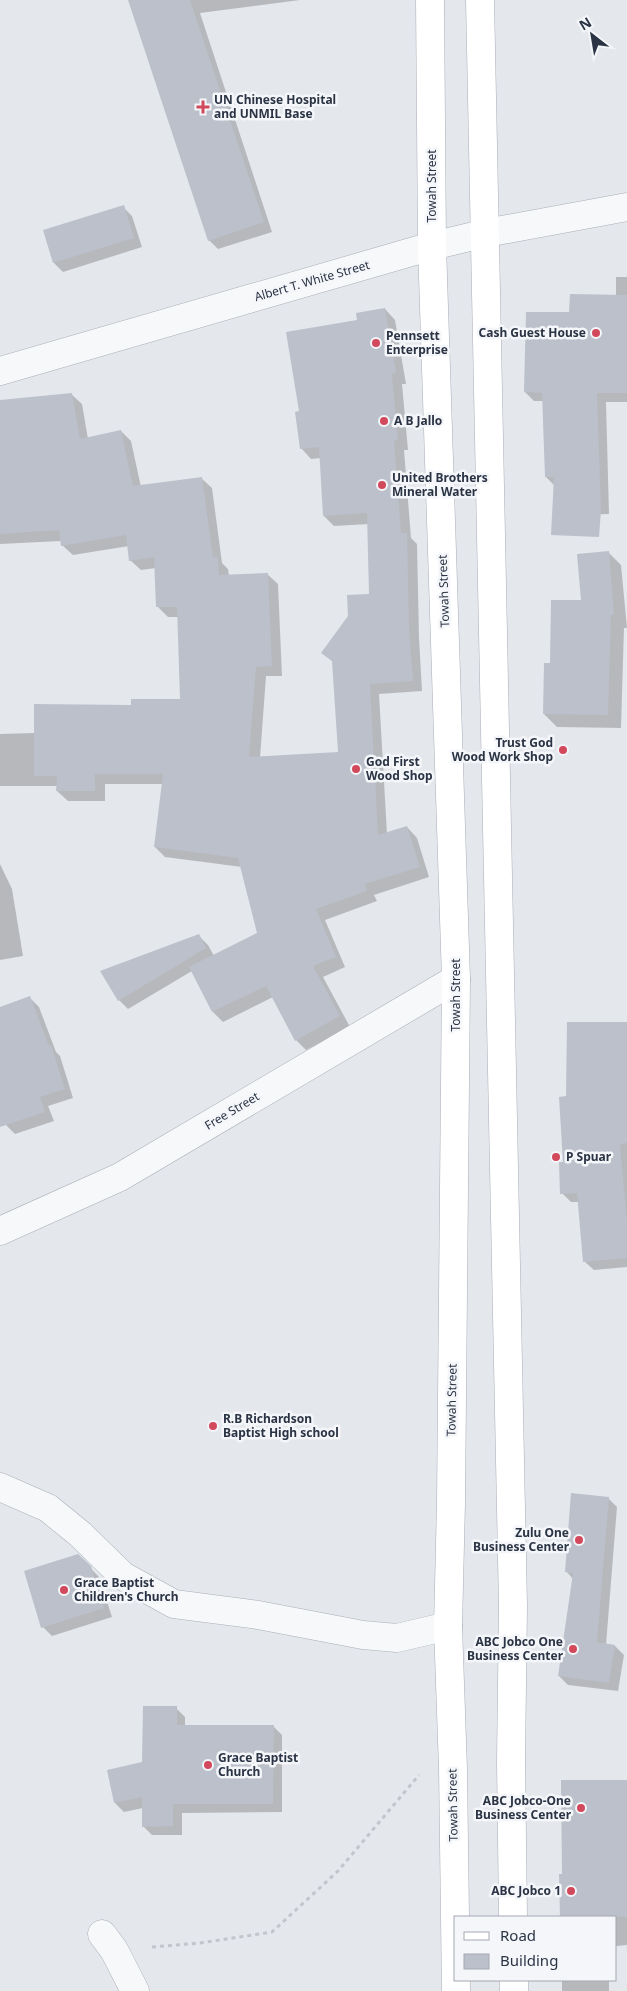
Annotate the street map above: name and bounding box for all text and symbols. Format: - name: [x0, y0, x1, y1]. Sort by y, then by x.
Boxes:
- north arrow: [567, 10, 617, 60]
- text: N: [575, 12, 595, 35]
- place label: UN Chinese Hospital and UNMIL Base: [214, 91, 336, 122]
- marker: UN Chinese Hospital and UNMIL Base: [196, 100, 210, 114]
- street label: Towah Street: [423, 149, 440, 223]
- street label: Albert T. White Street: [252, 256, 372, 305]
- place label: Cash Guest House: [478, 324, 586, 341]
- place label: Pennsett Enterprise: [386, 327, 448, 358]
- marker: Cash Guest House: [590, 327, 602, 339]
- marker: Pennsett Enterprise: [370, 337, 382, 349]
- place label: A B Jallo: [394, 412, 442, 429]
- marker: A B Jallo: [378, 415, 390, 427]
- place label: United Brothers Mineral Water: [392, 469, 488, 500]
- marker: United Brothers Mineral Water: [376, 479, 388, 491]
- street label: Towah Street: [434, 554, 453, 628]
- place label: Trust God Wood Work Shop: [452, 734, 553, 765]
- marker: Trust God Wood Work Shop: [557, 744, 569, 756]
- place label: God First Wood Shop: [366, 753, 433, 784]
- marker: God First Wood Shop: [350, 763, 362, 775]
- street label: Towah Street: [447, 958, 464, 1032]
- street label: Free Street: [201, 1087, 263, 1134]
- place label: P Spuar: [566, 1148, 612, 1165]
- marker: P Spuar: [550, 1151, 562, 1163]
- street label: Towah Street: [442, 1363, 461, 1437]
- place label: R.B Richardson Baptist High school: [223, 1410, 339, 1441]
- marker: R.B Richardson Baptist High school: [207, 1420, 219, 1432]
- place label: Zulu One Business Center: [473, 1524, 570, 1555]
- marker: Zulu One Business Center: [573, 1534, 585, 1546]
- place label: Grace Baptist Children's Church: [74, 1574, 179, 1605]
- marker: Grace Baptist Children's Church: [58, 1584, 70, 1596]
- place label: ABC Jobco One Business Center: [467, 1633, 564, 1664]
- marker: ABC Jobco One Business Center: [567, 1643, 579, 1655]
- place label: Grace Baptist Church: [218, 1749, 298, 1780]
- marker: Grace Baptist Church: [202, 1759, 214, 1771]
- street label: Towah Street: [443, 1768, 462, 1842]
- place label: ABC Jobco-One Business Center: [475, 1792, 572, 1823]
- marker: ABC Jobco-One Business Center: [575, 1802, 587, 1814]
- place label: ABC Jobco 1: [491, 1882, 561, 1899]
- marker: ABC Jobco 1: [565, 1885, 577, 1897]
- legend: [454, 1916, 617, 1981]
- text: Road: [500, 1925, 536, 1945]
- text: Building: [500, 1950, 558, 1970]

